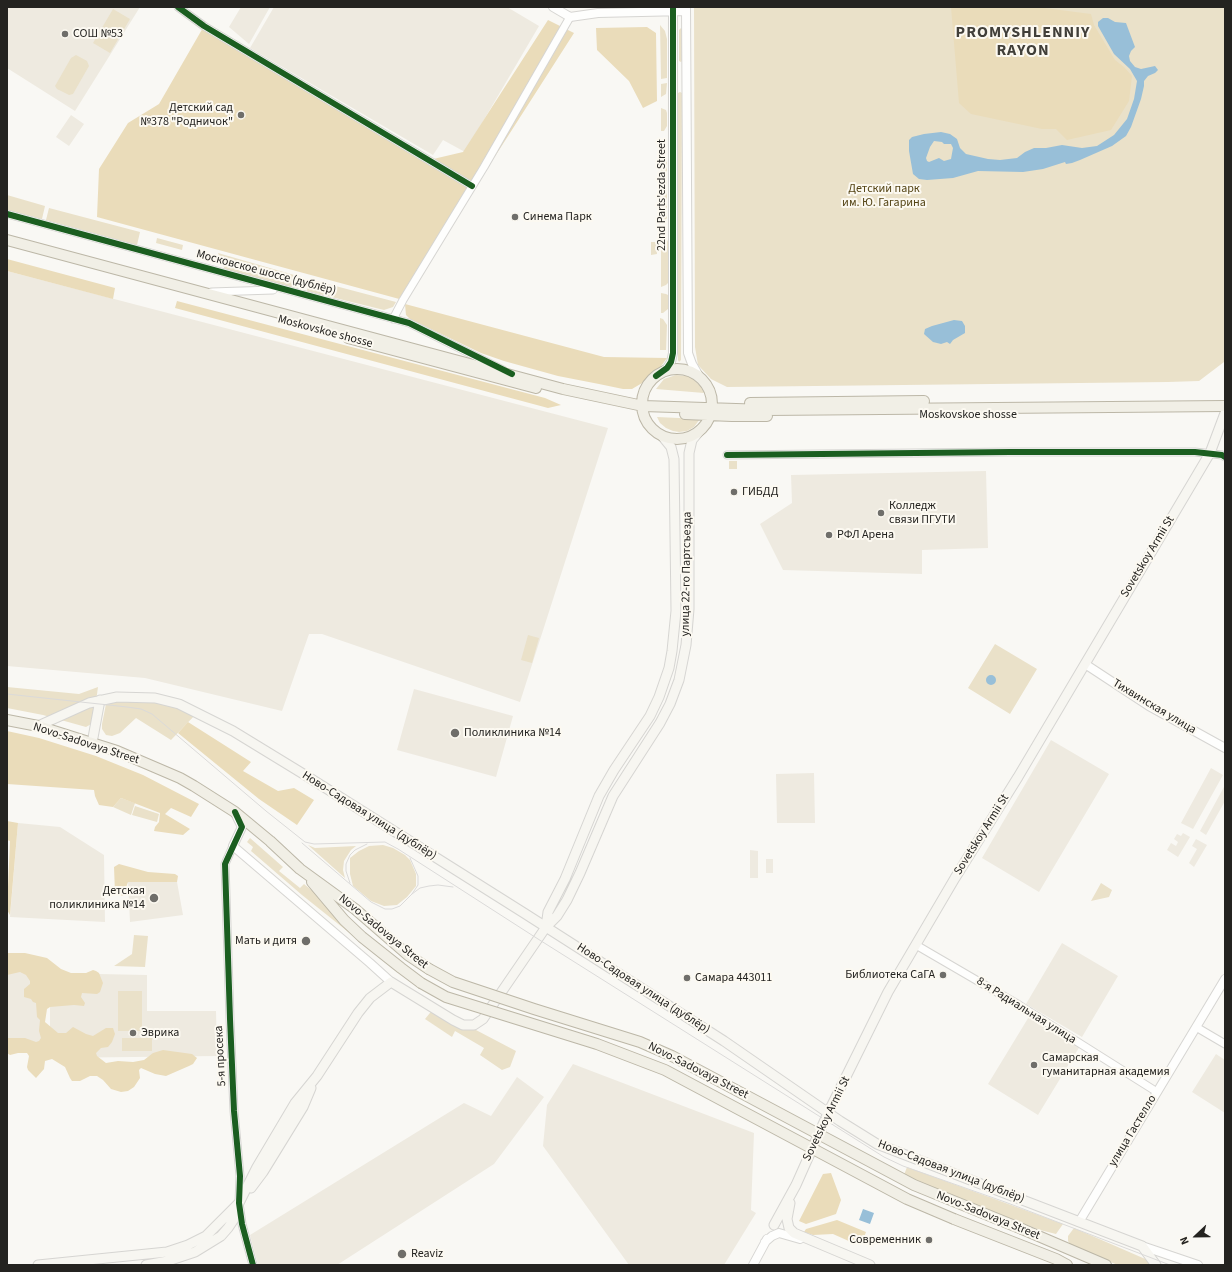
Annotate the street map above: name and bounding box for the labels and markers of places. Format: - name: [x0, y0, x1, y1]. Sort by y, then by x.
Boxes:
- place label: СОШ №53: [73, 27, 123, 41]
- marker: СОШ №53: [60, 29, 70, 39]
- place label: Детский сад №378 "Родничок": [140, 101, 233, 129]
- marker: Детский сад №378 "Родничок": [236, 110, 246, 120]
- place label: Синема Парк: [523, 210, 592, 224]
- marker: Синема Парк: [510, 212, 520, 222]
- place label: ГИБДД: [742, 485, 778, 499]
- marker: ГИБДД: [729, 487, 739, 497]
- place label: Колледж связи ПГУТИ: [889, 499, 956, 527]
- marker: Колледж связи ПГУТИ: [876, 508, 886, 518]
- place label: РФЛ Арена: [837, 528, 894, 542]
- marker: РФЛ Арена: [824, 530, 834, 540]
- place label: Поликлиника №14: [464, 726, 561, 740]
- marker: Поликлиника №14: [449, 727, 461, 739]
- place label: Детская поликлиника №14: [49, 884, 145, 912]
- marker: Детская поликлиника №14: [148, 892, 160, 904]
- place label: Мать и дитя: [235, 934, 297, 948]
- marker: Мать и дитя: [300, 935, 312, 947]
- place label: Библиотека СаГА: [845, 968, 935, 982]
- marker: Библиотека СаГА: [938, 970, 948, 980]
- place label: Самара 443011: [695, 971, 772, 985]
- marker: Самара 443011: [682, 973, 692, 983]
- place label: Эврика: [141, 1026, 179, 1040]
- marker: Эврика: [128, 1028, 138, 1038]
- place label: Самарская гуманитарная академия: [1042, 1051, 1170, 1079]
- marker: Самарская гуманитарная академия: [1029, 1060, 1039, 1070]
- place label: Современник: [849, 1233, 921, 1247]
- marker: Современник: [924, 1235, 934, 1245]
- place label: Reaviz: [411, 1247, 443, 1261]
- marker: Reaviz: [396, 1248, 408, 1260]

